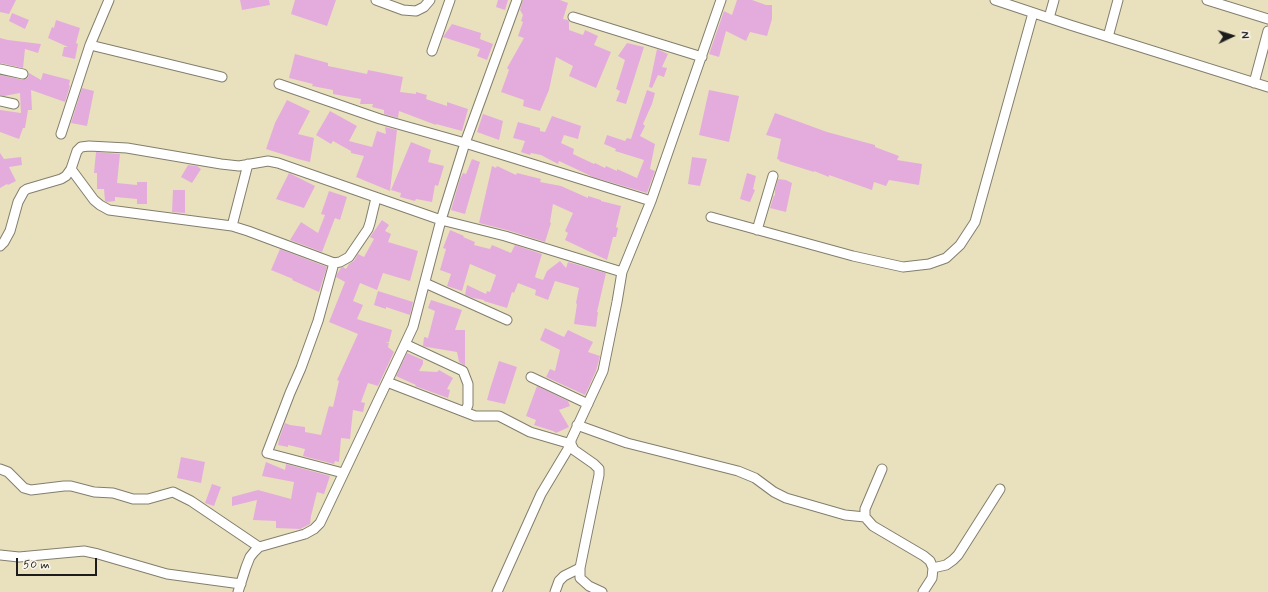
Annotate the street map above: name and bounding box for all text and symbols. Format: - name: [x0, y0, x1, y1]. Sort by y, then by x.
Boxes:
- north arrow: [1212, 16, 1252, 56]
- text: N: [1237, 31, 1251, 39]
- scale bar: [18, 550, 99, 576]
- text: 50 m: [23, 557, 50, 573]

